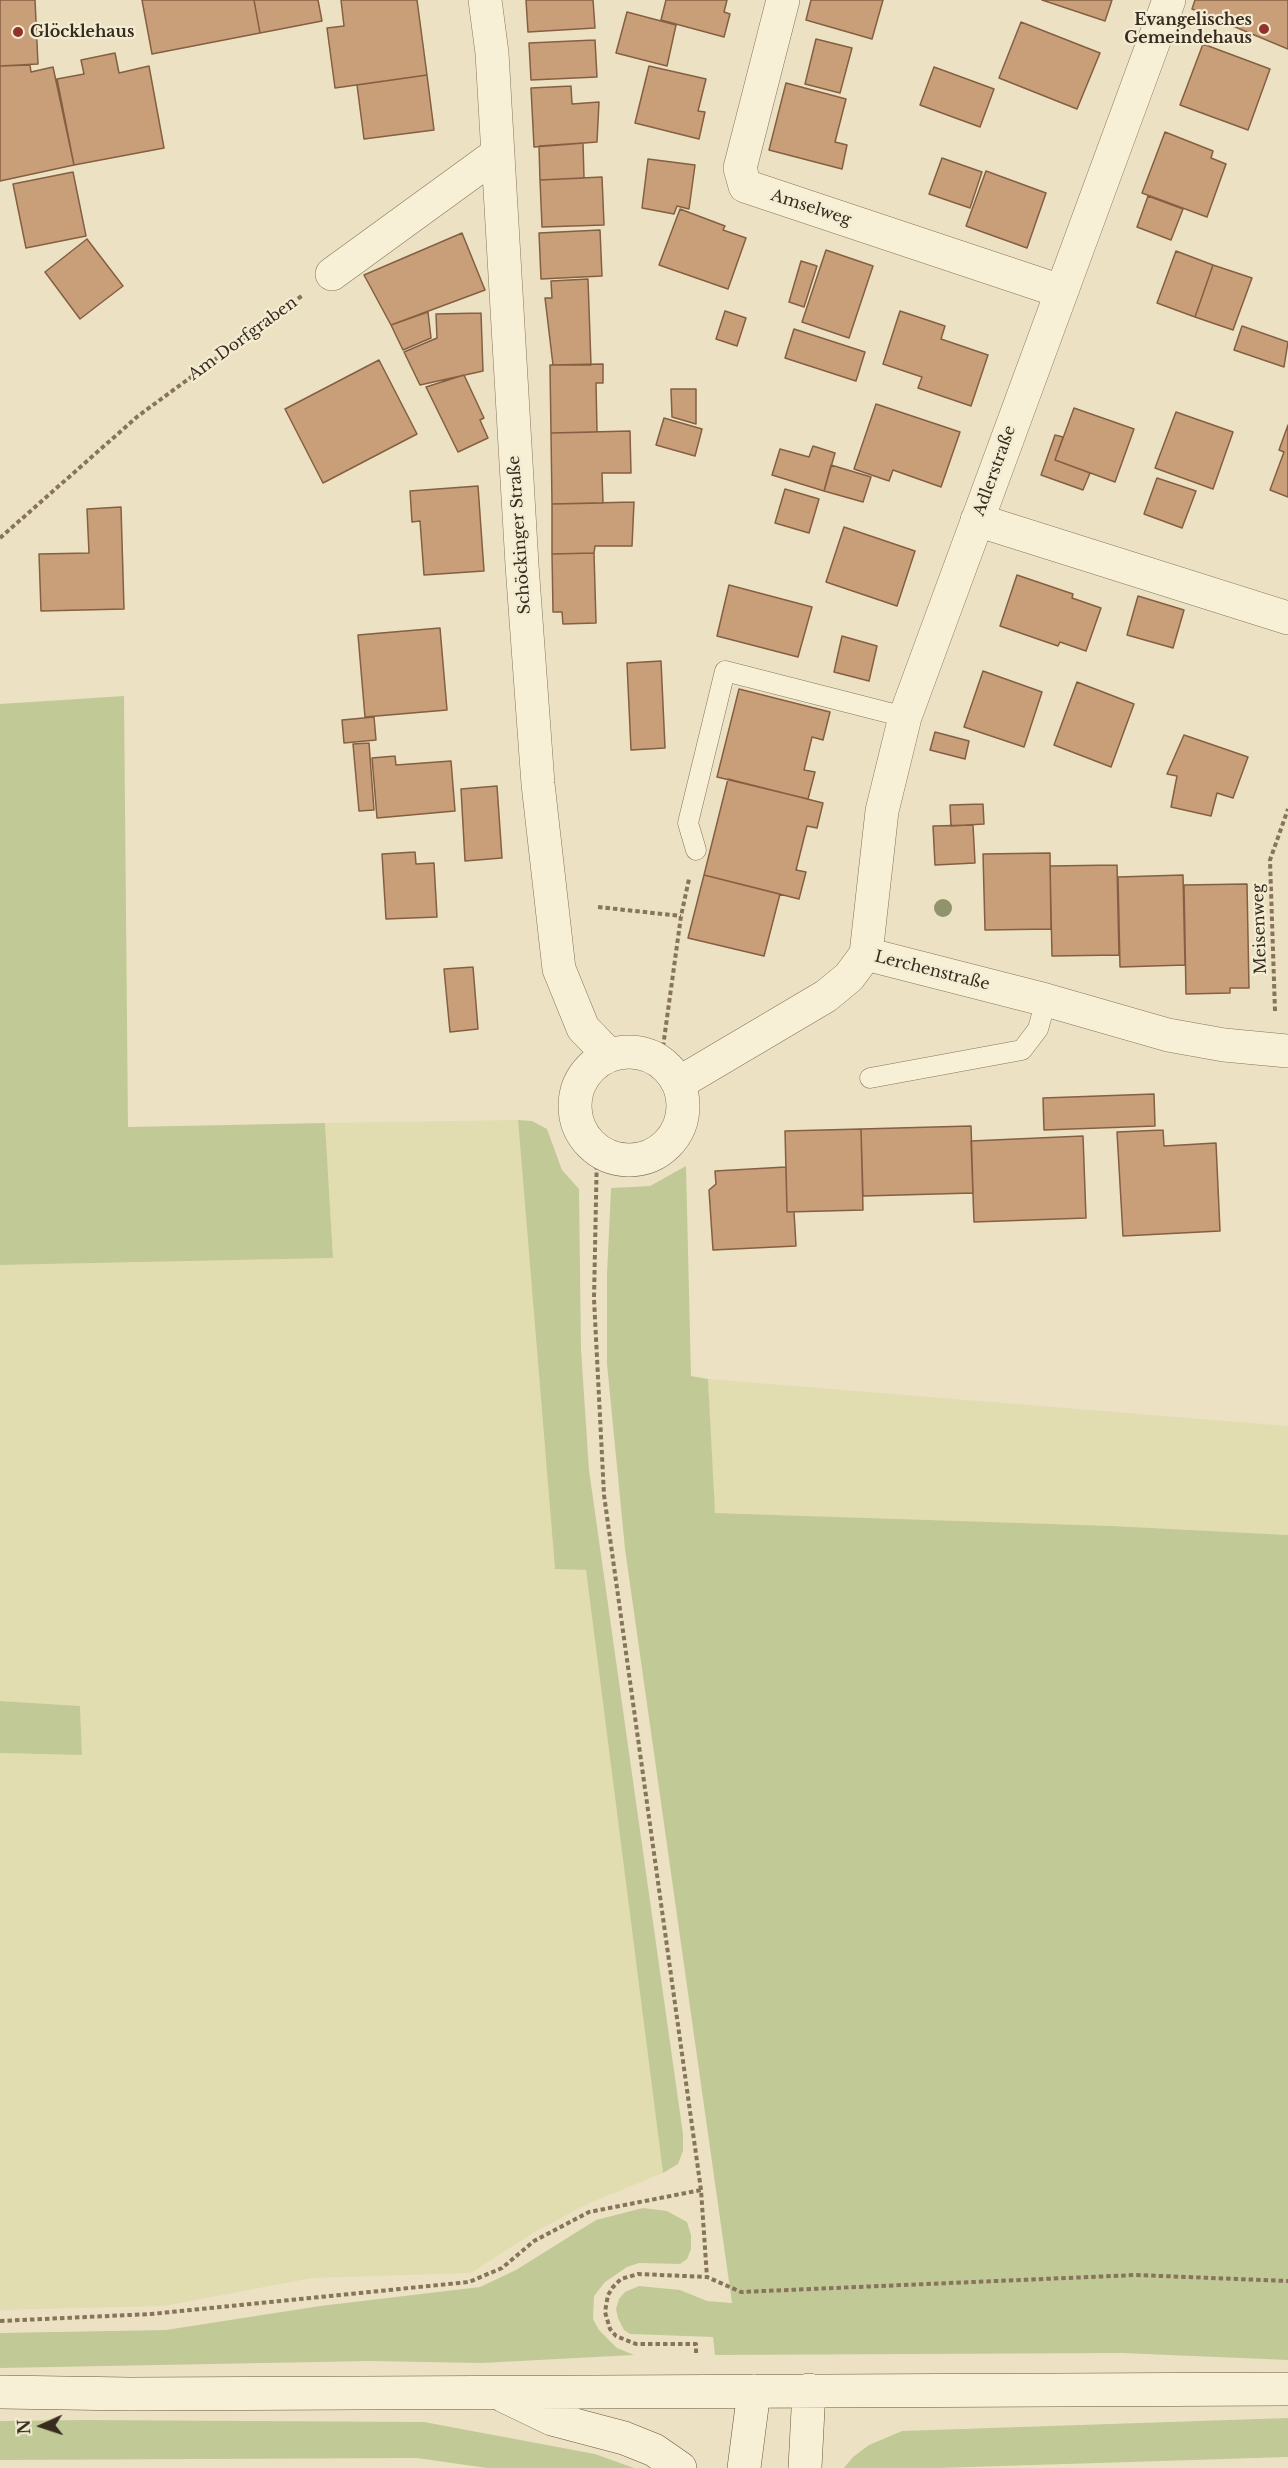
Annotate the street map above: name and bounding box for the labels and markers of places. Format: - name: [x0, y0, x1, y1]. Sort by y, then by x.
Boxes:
- place label: Evangelisches Gemeindehaus: [1124, 10, 1252, 48]
- place label: Glöcklehaus: [30, 22, 134, 42]
- marker: Evangelisches Gemeindehaus: [1257, 22, 1271, 36]
- marker: Glöcklehaus: [11, 25, 25, 39]

